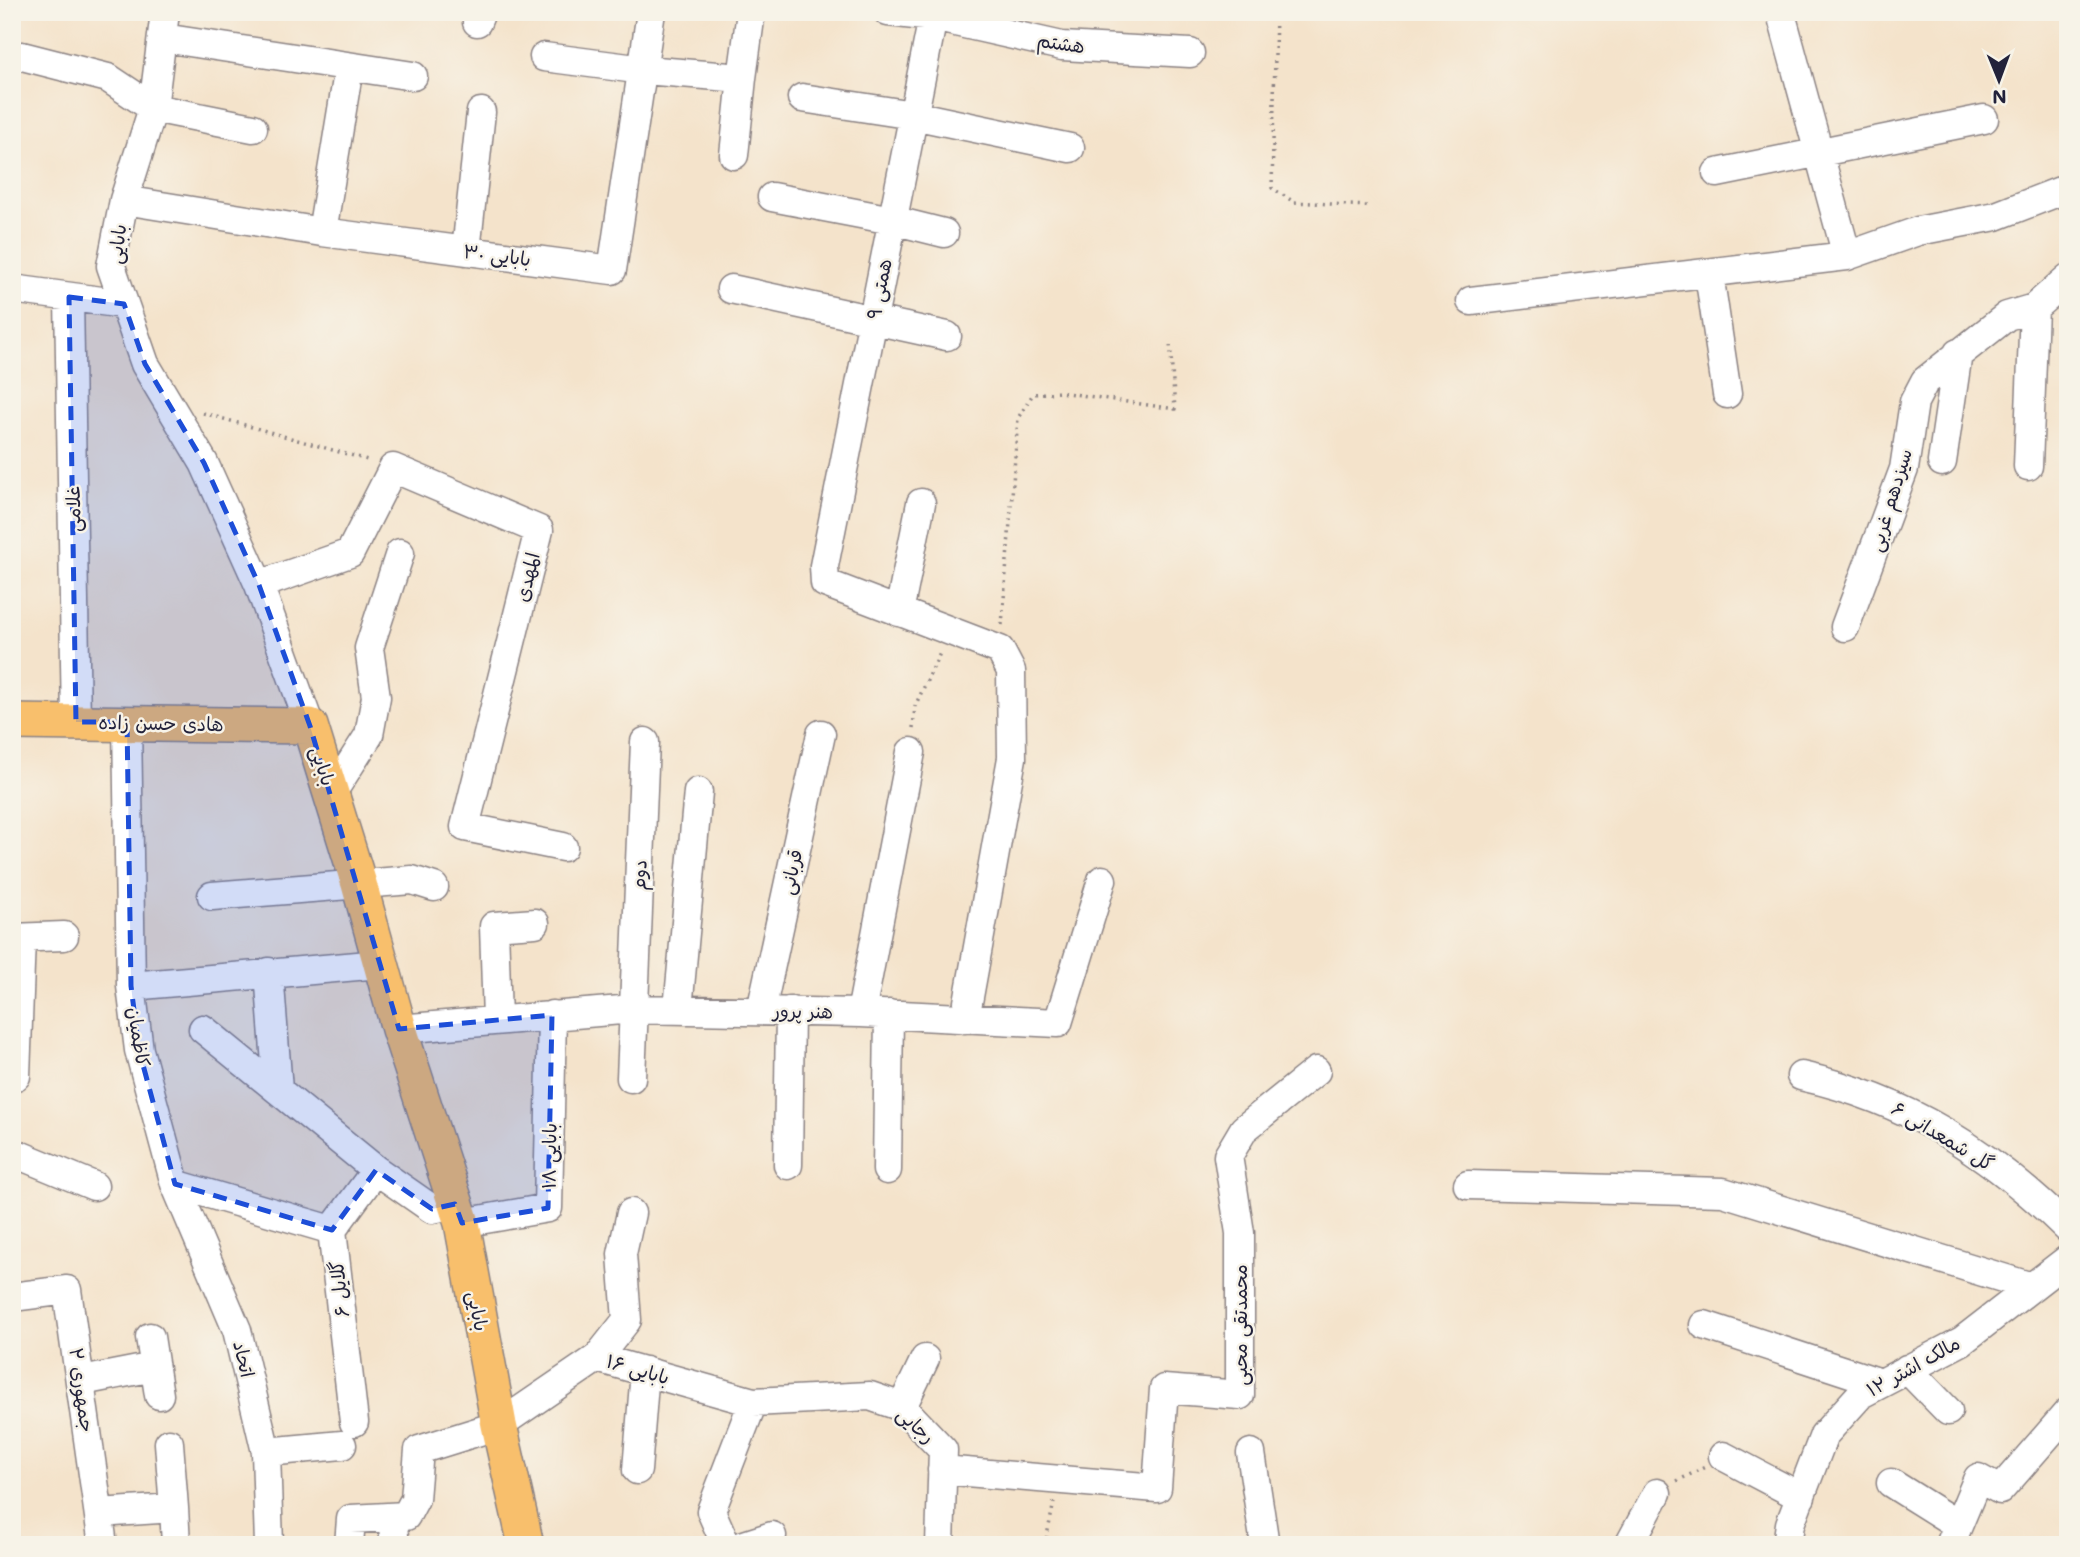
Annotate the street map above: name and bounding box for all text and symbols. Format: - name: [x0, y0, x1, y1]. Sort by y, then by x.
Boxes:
- street label: هشتم: [1035, 27, 1087, 61]
- north arrow: [1965, 46, 2035, 116]
- text: N: [1992, 85, 2007, 110]
- street label: بابایی: [102, 222, 132, 266]
- street label: بابایی ۳۰: [462, 238, 532, 272]
- street label: همتی ۹: [860, 256, 898, 322]
- street label: سیزدهم غربی: [1862, 445, 1920, 555]
- street label: غلامی: [60, 486, 86, 532]
- street label: المهدی: [508, 550, 545, 604]
- street label: هادی حسن زاده: [98, 709, 224, 736]
- street label: بابایی: [304, 743, 342, 789]
- street label: قربانی: [774, 847, 808, 897]
- street label: دوم: [625, 859, 655, 891]
- street label: هنر پرور: [771, 997, 833, 1025]
- street label: کاظمیان: [122, 1005, 157, 1069]
- street label: گل شمعدانی ۶: [1887, 1095, 1999, 1177]
- street label: بابایی ۱۸: [535, 1123, 563, 1189]
- street label: گلایل ۶: [323, 1260, 354, 1319]
- street label: محمدتقی محبی: [1227, 1264, 1253, 1386]
- street label: بابایی: [461, 1289, 495, 1333]
- street label: مالک اشتر ۱۲: [1862, 1330, 1964, 1402]
- street label: اتحاد: [228, 1338, 261, 1380]
- street label: جمهوری ۲: [63, 1346, 101, 1434]
- street label: بابایی ۱۶: [603, 1348, 673, 1390]
- street label: رجایی: [891, 1401, 941, 1449]

